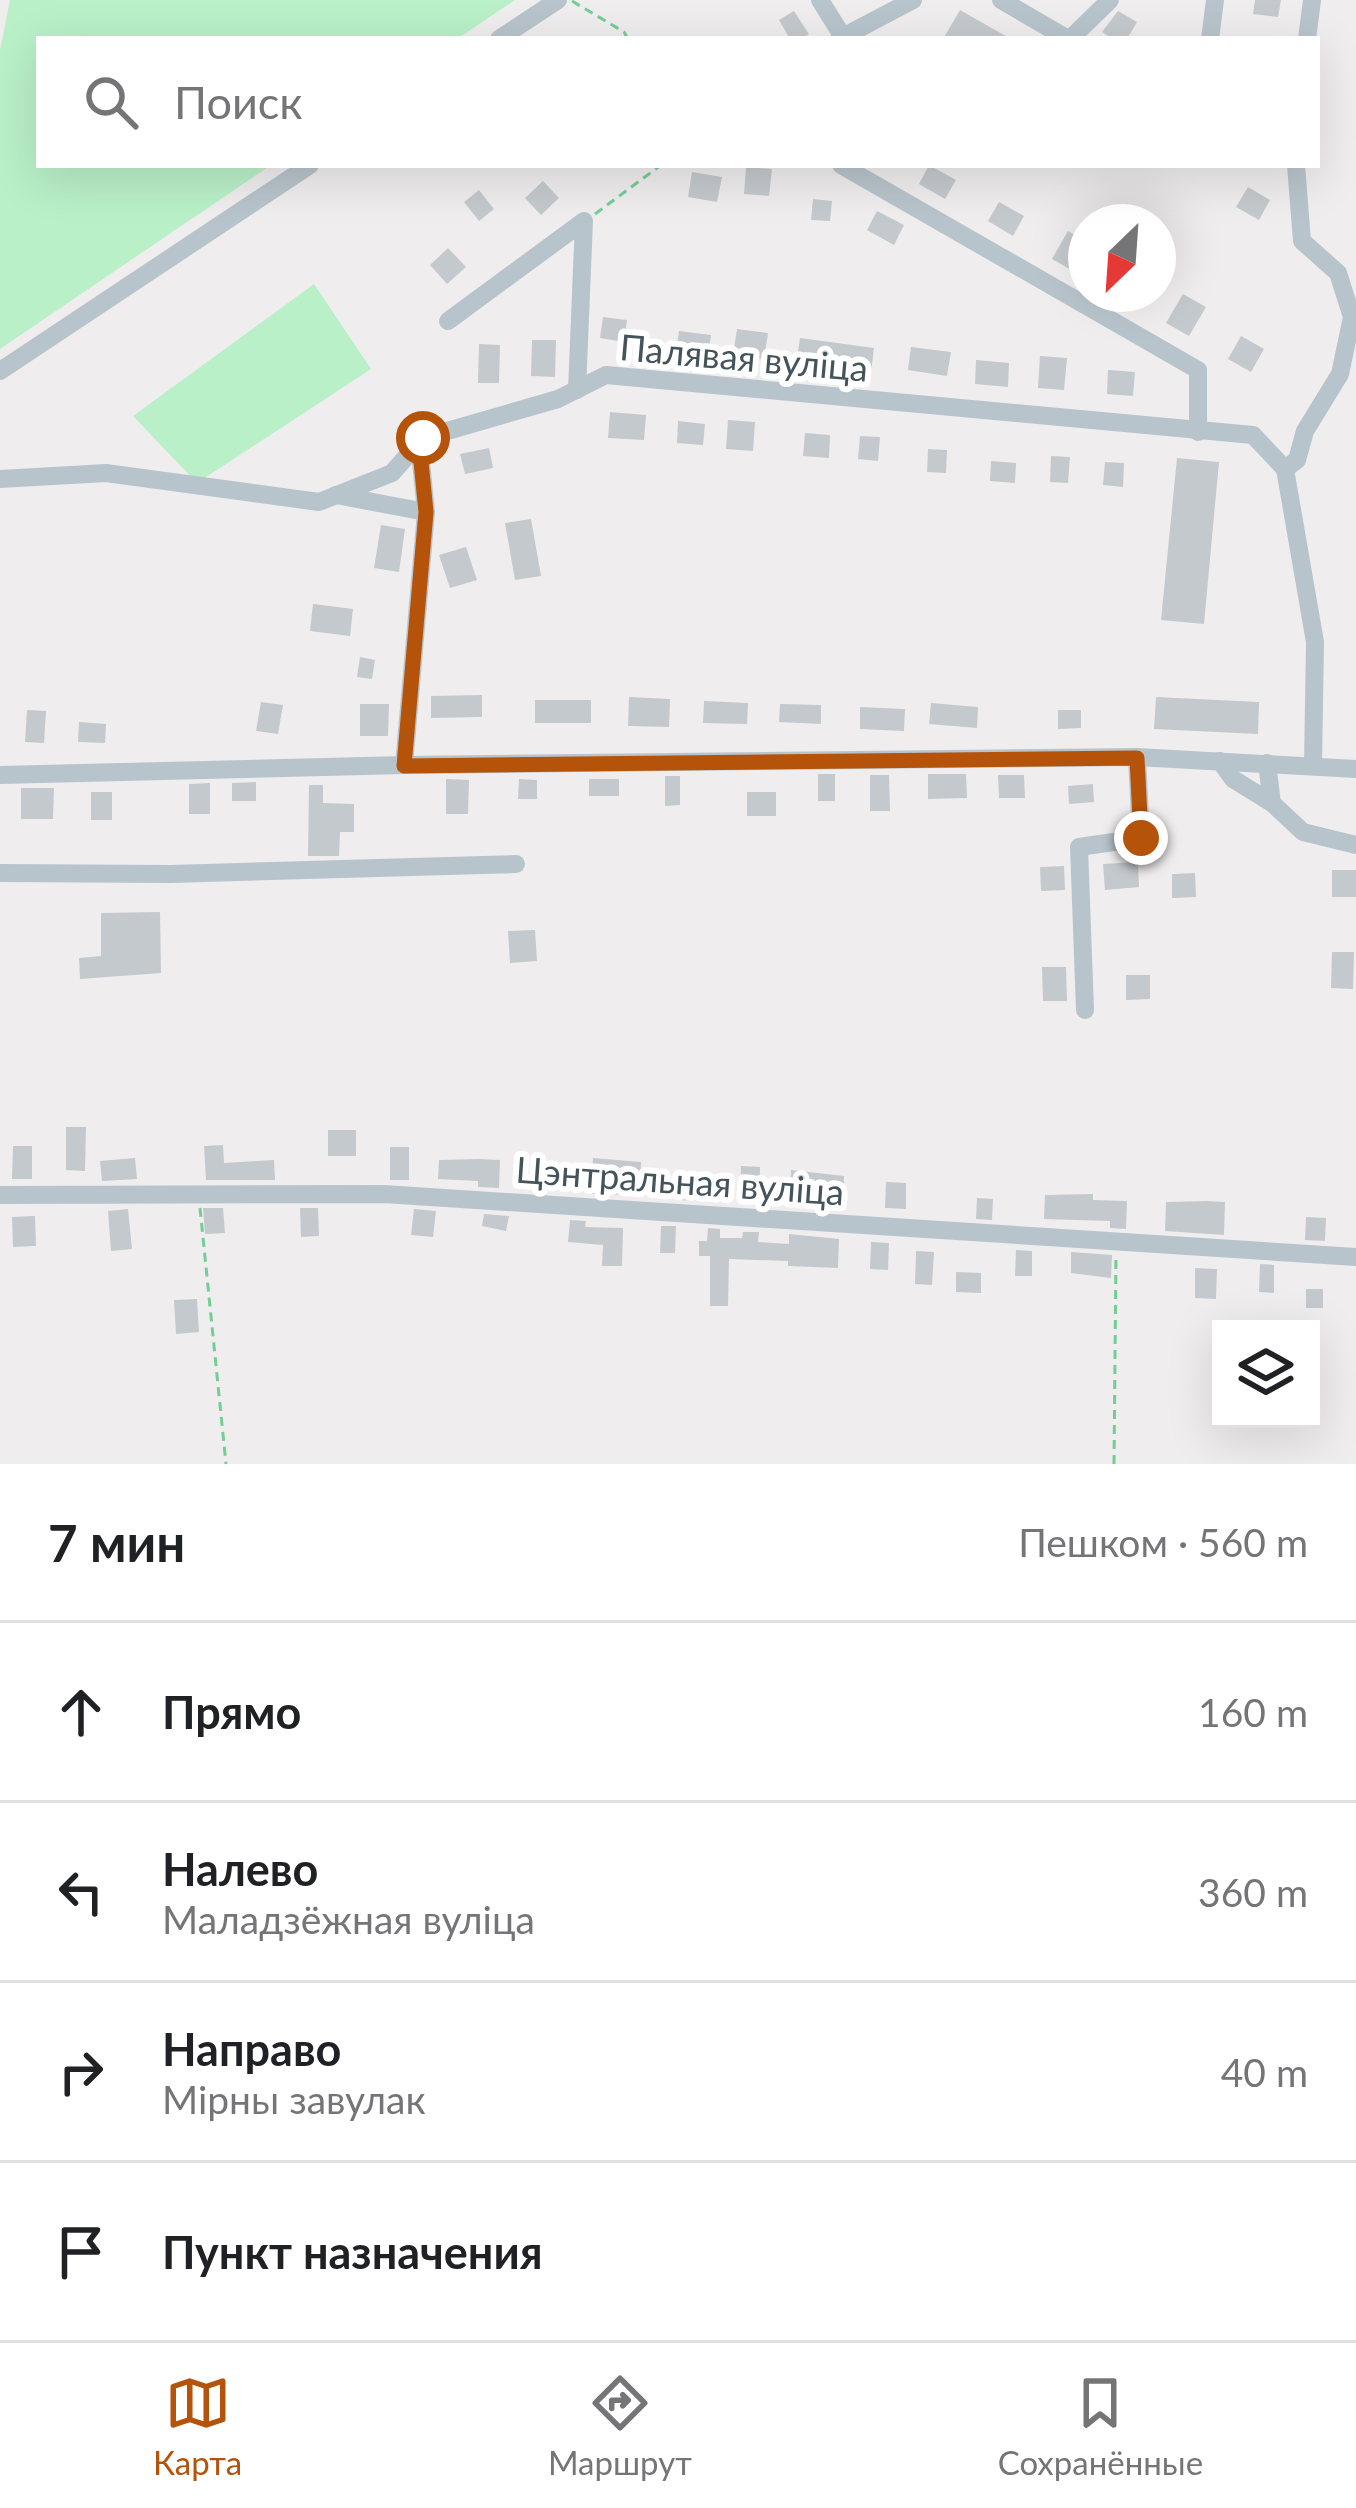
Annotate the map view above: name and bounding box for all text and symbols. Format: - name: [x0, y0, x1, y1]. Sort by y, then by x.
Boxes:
- search box: [36, 36, 1320, 168]
- icon: search: [78, 69, 144, 135]
- text: Поиск: [174, 75, 303, 129]
- north arrow: [1068, 204, 1176, 312]
- street label: Палявая вуліца: [618, 324, 870, 390]
- route start: [396, 411, 450, 465]
- route end: [1114, 811, 1168, 865]
- street label: Цэнтральная вуліца: [514, 1147, 846, 1213]
- map controls: [1212, 1320, 1320, 1428]
- button: layers: [1212, 1320, 1320, 1428]
- text: 7 мин: [48, 1512, 185, 1573]
- text: Пешком · 560 m: [1018, 1519, 1308, 1565]
- icon: ahead: [48, 1679, 114, 1745]
- text: Прямо: [162, 1685, 301, 1739]
- text: 160 m: [1198, 1689, 1308, 1735]
- text: Налево: [162, 1842, 318, 1896]
- icon: left: [48, 1859, 114, 1925]
- text: 360 m: [1198, 1869, 1308, 1915]
- text: Маладзёжная вуліца: [162, 1896, 535, 1942]
- text: Направо: [162, 2022, 341, 2076]
- icon: right: [48, 2039, 114, 2105]
- text: 40 m: [1221, 2049, 1308, 2095]
- text: Мірны завулак: [162, 2076, 426, 2122]
- icon: arrive: [48, 2219, 114, 2285]
- text: Пункт назначения: [162, 2225, 543, 2279]
- tab: Карта: [153, 2370, 242, 2482]
- tab: Маршрут: [548, 2370, 692, 2482]
- tab: Сохранённые: [998, 2370, 1203, 2482]

